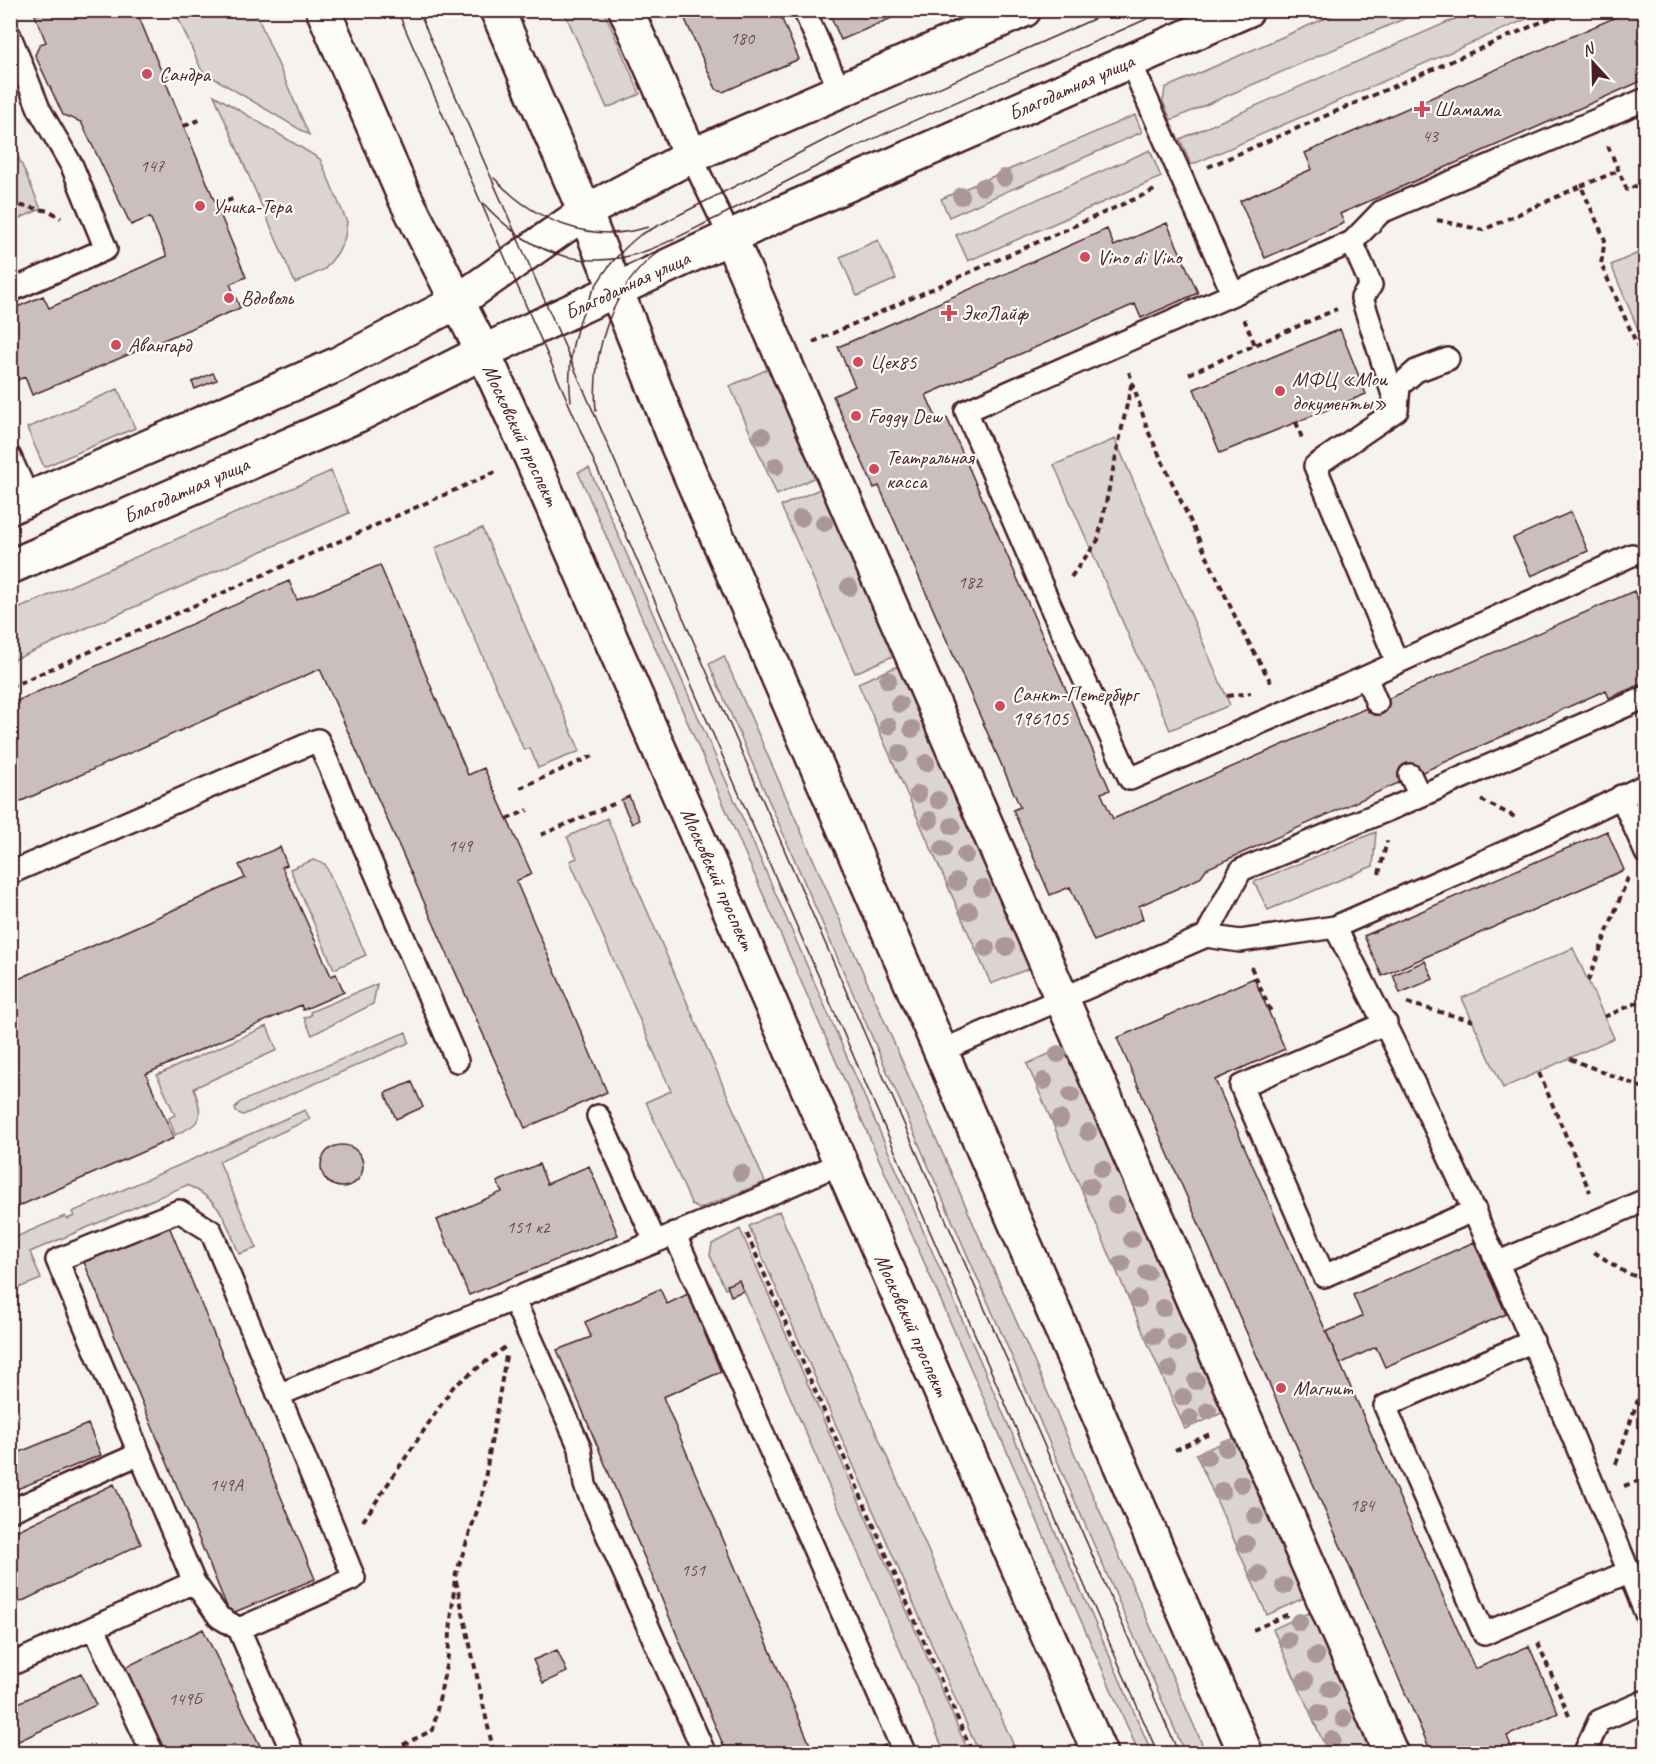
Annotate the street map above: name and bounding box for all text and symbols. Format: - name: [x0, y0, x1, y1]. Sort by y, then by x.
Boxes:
- house number: 180: [730, 27, 756, 49]
- north arrow: [1563, 33, 1623, 93]
- text: N: [1579, 38, 1599, 61]
- street label: Благодатная улица: [1004, 47, 1139, 126]
- place label: Сандра: [159, 61, 212, 87]
- marker: Сандра: [140, 67, 154, 81]
- place label: Шамама: [1434, 96, 1503, 122]
- marker: Шамама: [1415, 102, 1429, 116]
- house number: 43: [1422, 125, 1440, 147]
- house number: 147: [140, 155, 165, 177]
- place label: Уника-Тера: [212, 193, 293, 219]
- marker: Уника-Тера: [193, 199, 207, 213]
- street label: Благодатная улица: [560, 244, 695, 325]
- place label: Vino di Vino: [1097, 244, 1184, 270]
- marker: Vino di Vino: [1078, 250, 1092, 264]
- place label: Вдоволь: [241, 285, 294, 311]
- marker: Вдоволь: [222, 291, 236, 305]
- place label: ЭкоЛайф: [961, 300, 1029, 326]
- marker: ЭкоЛайф: [942, 306, 956, 320]
- place label: Авангард: [128, 332, 193, 358]
- marker: Авангард: [109, 338, 123, 352]
- place label: Цех85: [870, 349, 918, 375]
- marker: Цех85: [851, 355, 865, 369]
- street label: Московский проспект: [477, 360, 566, 511]
- place label: МФЦ «Мои документы»: [1292, 366, 1389, 416]
- marker: МФЦ «Мои документы»: [1273, 384, 1287, 398]
- place label: Foggy Dew: [868, 403, 944, 429]
- marker: Foggy Dew: [849, 409, 863, 423]
- place label: Театральная касса: [886, 444, 975, 494]
- street label: Благодатная улица: [119, 450, 254, 529]
- marker: Театральная касса: [867, 462, 881, 476]
- house number: 182: [958, 571, 984, 593]
- place label: Санкт-Петербург 196105: [1012, 681, 1141, 731]
- marker: Санкт-Петербург 196105: [993, 699, 1007, 713]
- street label: Московский проспект: [675, 804, 762, 956]
- house number: 149: [448, 835, 474, 857]
- house number: 151 к2: [506, 1216, 552, 1238]
- street label: Московский проспект: [869, 1250, 956, 1402]
- place label: Магнит: [1293, 1375, 1354, 1401]
- marker: Магнит: [1274, 1381, 1288, 1395]
- house number: 149А: [209, 1474, 244, 1496]
- house number: 184: [1350, 1494, 1376, 1516]
- house number: 151: [681, 1559, 706, 1581]
- house number: 149Б: [168, 1688, 205, 1710]

